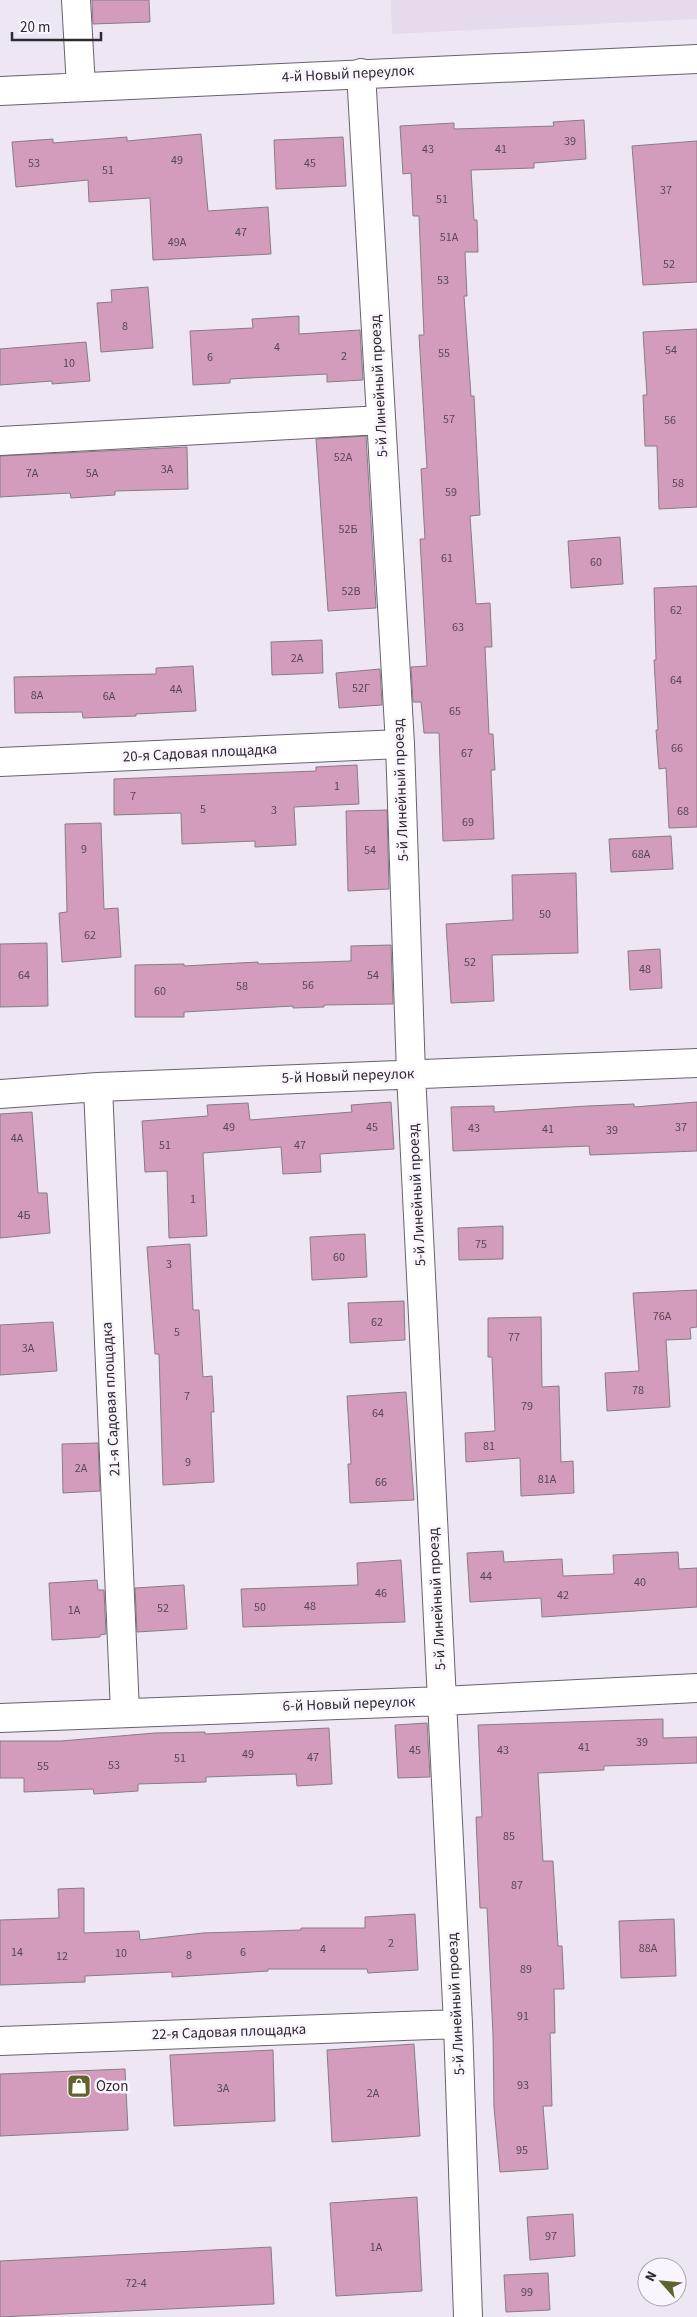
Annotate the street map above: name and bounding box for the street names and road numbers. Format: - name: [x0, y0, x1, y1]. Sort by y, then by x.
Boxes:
- street label: 4-й Новый переулок: [281, 60, 415, 88]
- street label: 5-й Линейный проезд: [365, 314, 393, 458]
- street label: 5-й Линейный проезд: [388, 718, 414, 862]
- street label: 20-я Садовая площадка: [122, 738, 278, 768]
- street label: 5-й Новый переулок: [281, 1063, 415, 1089]
- street label: 5-й Линейный проезд: [403, 1123, 431, 1267]
- street label: 21-я Садовая площадка: [96, 1321, 126, 1477]
- street label: 5-й Линейный проезд: [423, 1527, 451, 1671]
- street label: 6-й Новый переулок: [282, 1691, 416, 1717]
- street label: 5-й Линейный проезд: [442, 1932, 470, 2076]
- street label: 22-я Садовая площадка: [151, 2019, 307, 2045]

